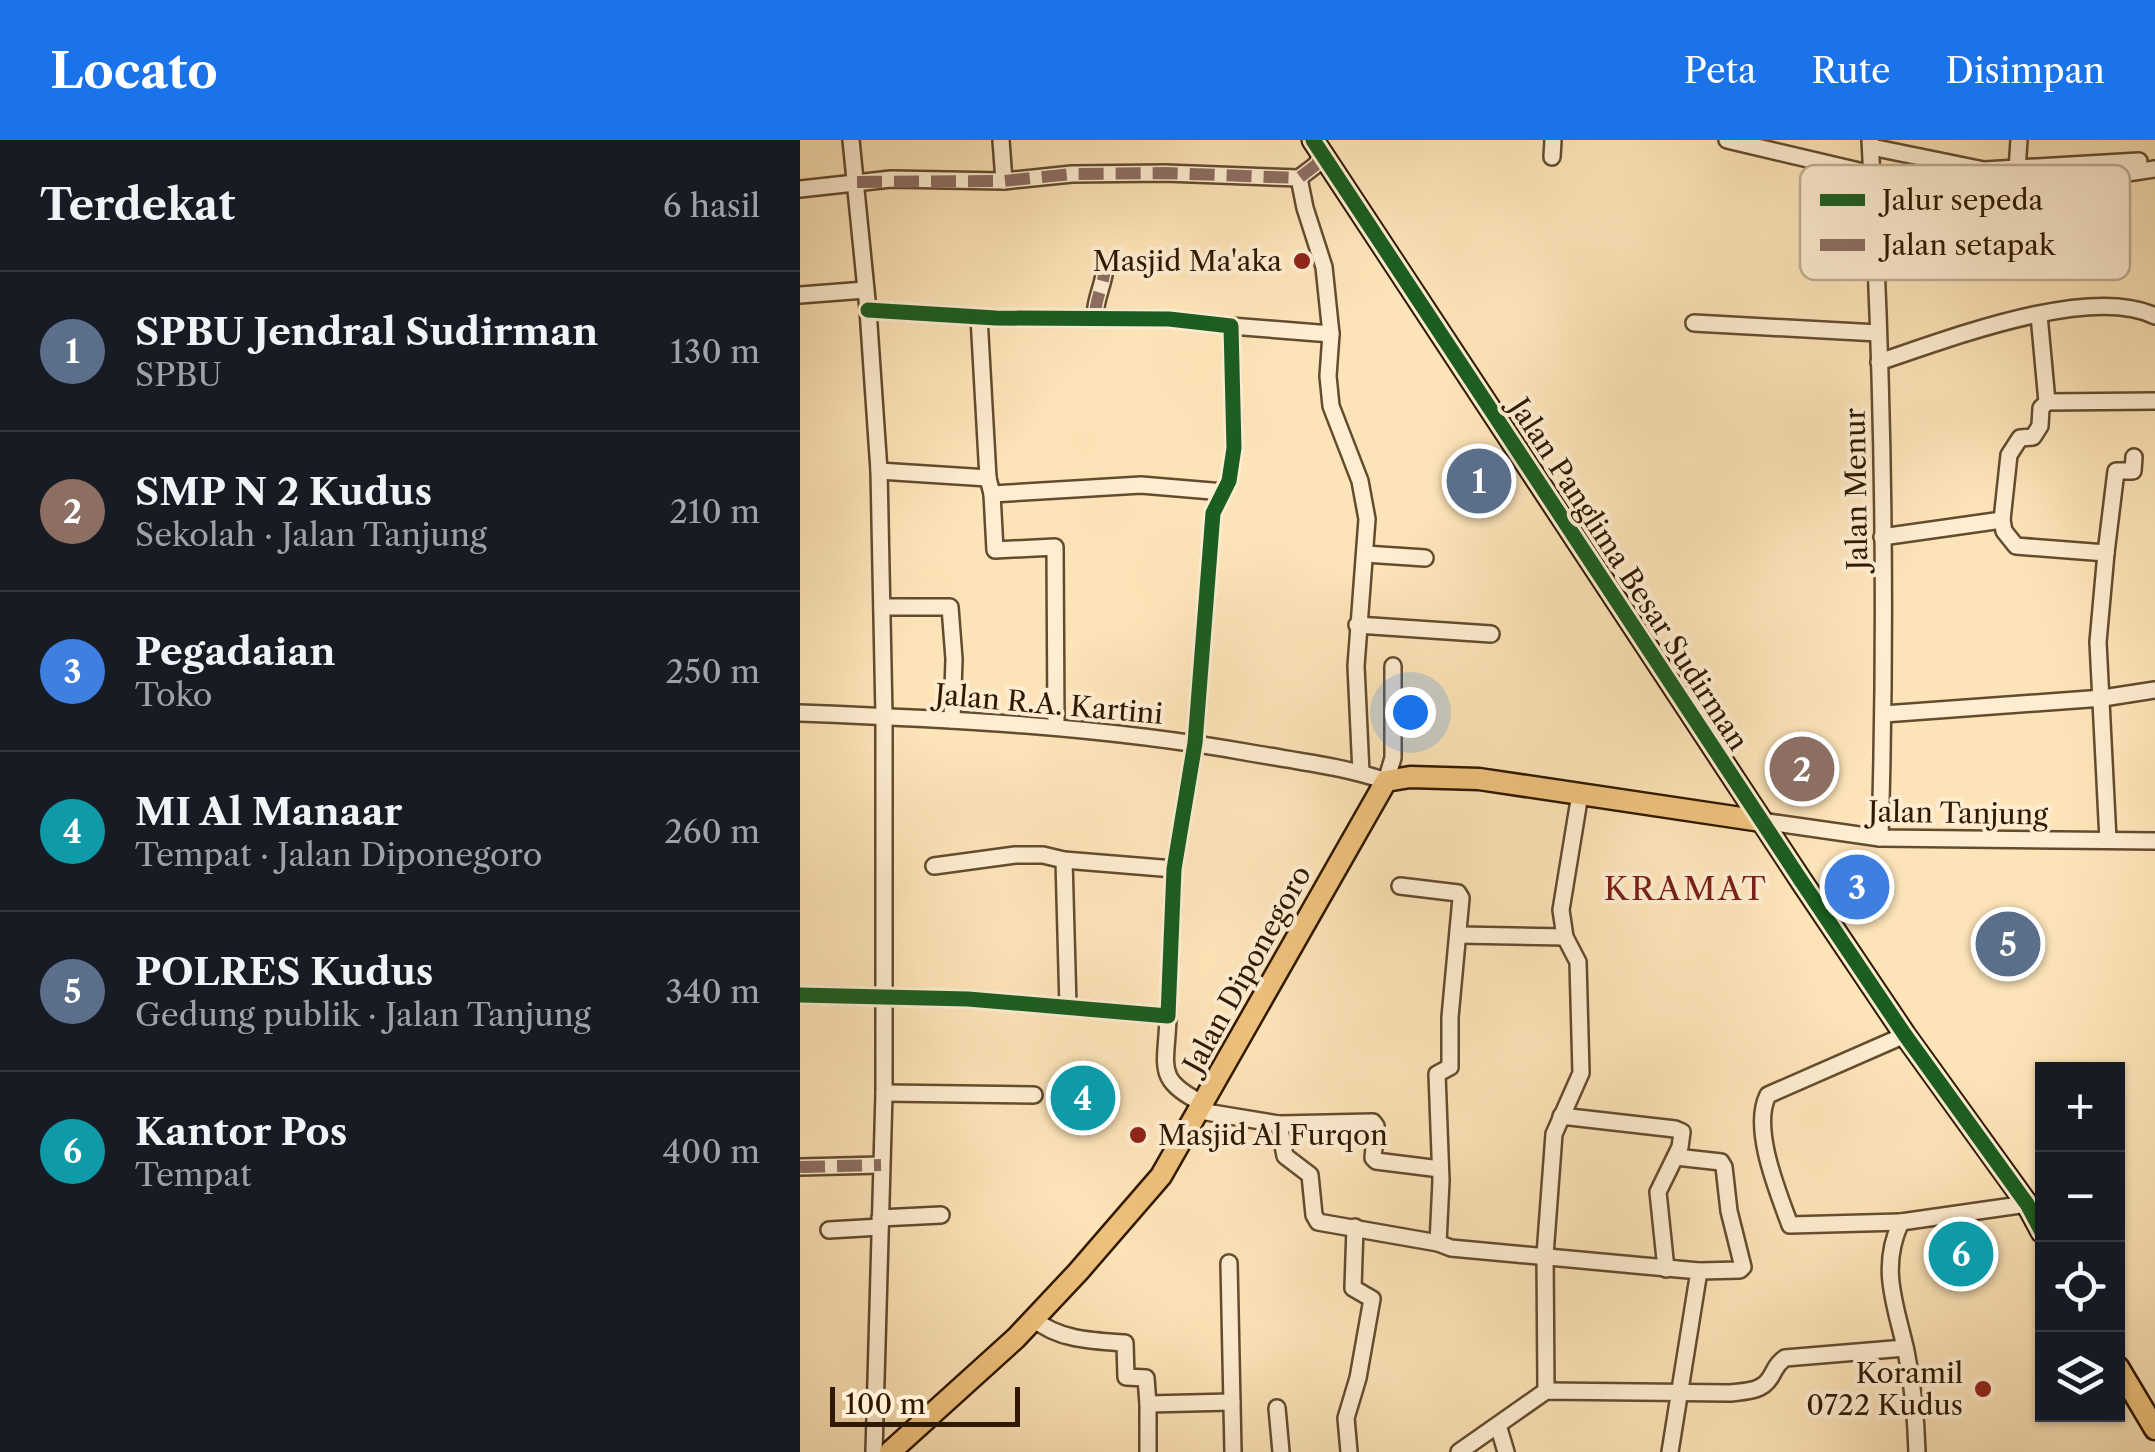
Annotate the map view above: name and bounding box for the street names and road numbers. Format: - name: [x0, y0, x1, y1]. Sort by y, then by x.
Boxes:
- street label: Jalan Panglima Besar Sudirman: [1500, 388, 1756, 756]
- street label: Jalan Menur: [1838, 407, 1874, 574]
- street label: Jalan R.A. Kartini: [930, 677, 1164, 731]
- street label: Jalan Tanjung: [1864, 794, 2048, 832]
- street label: Jalan Diponegoro: [1174, 859, 1318, 1082]

